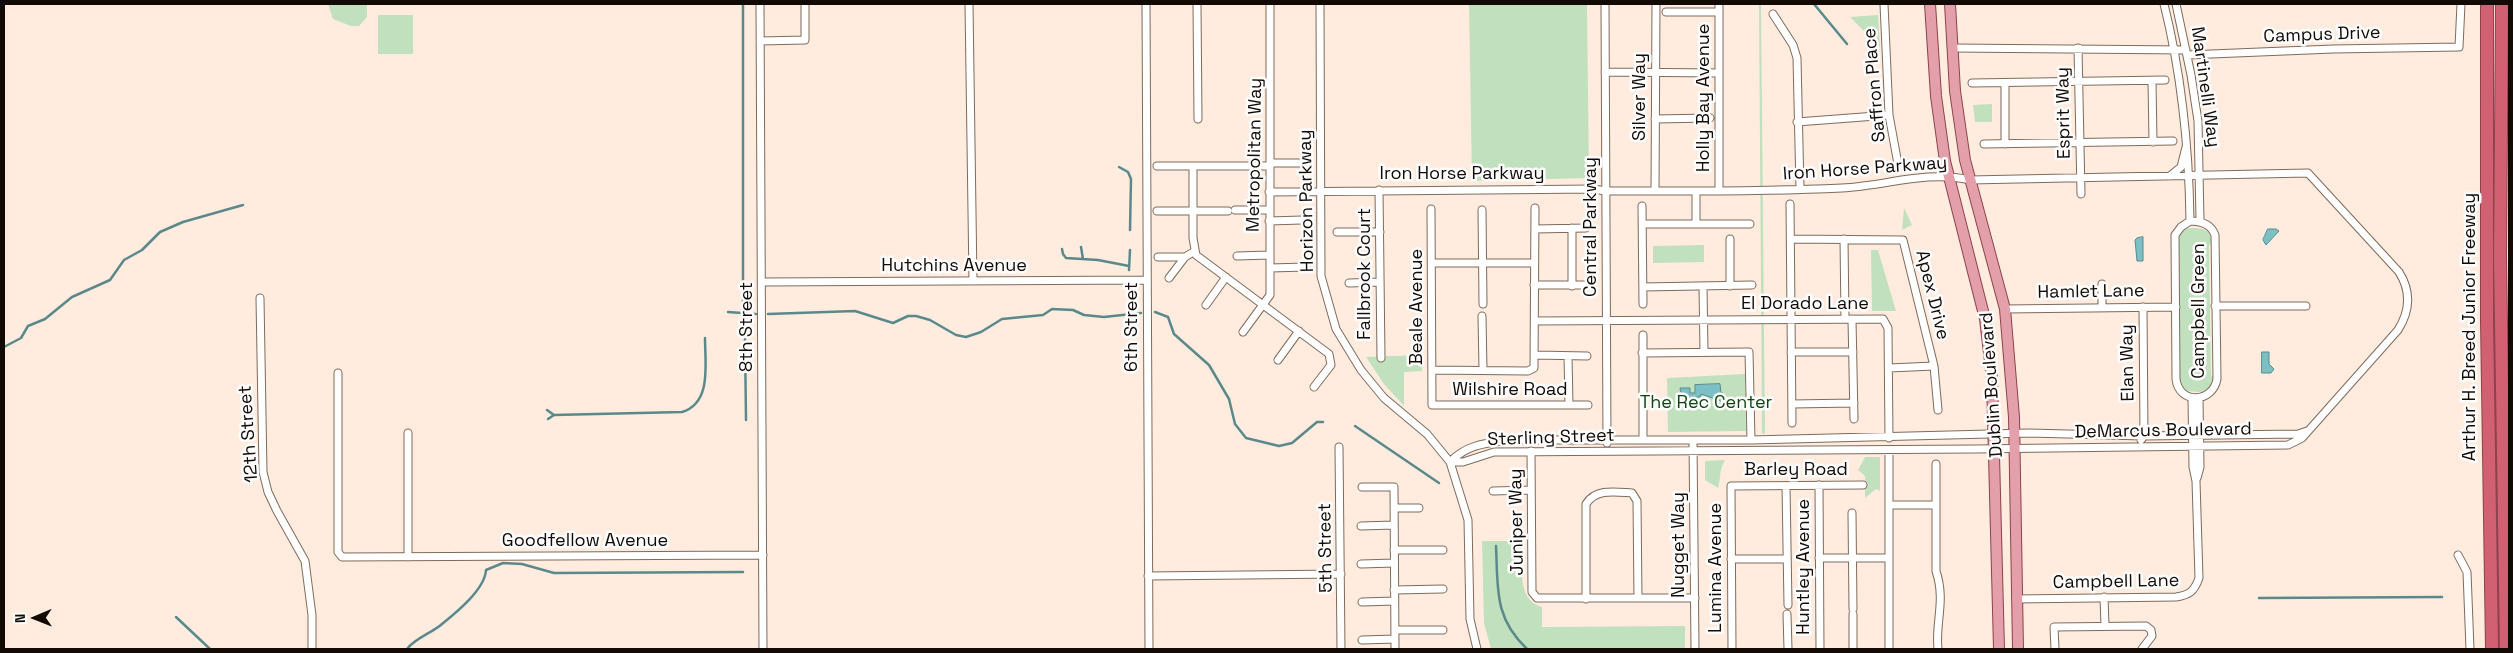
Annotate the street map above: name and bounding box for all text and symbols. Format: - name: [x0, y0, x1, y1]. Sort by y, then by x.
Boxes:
- street label: Campus Drive: [2263, 22, 2381, 48]
- street label: Holly Bay Avenue: [1693, 24, 1715, 172]
- street label: Martinelli Way: [2186, 25, 2224, 149]
- street label: Saffron Place: [1859, 27, 1891, 143]
- street label: Silver Way: [1629, 53, 1651, 141]
- street label: Esprit Way: [2052, 67, 2076, 159]
- street label: Metropolitan Way: [1243, 78, 1267, 232]
- street label: Horizon Parkway: [1295, 129, 1319, 273]
- street label: Iron Horse Parkway: [1782, 152, 1948, 186]
- street label: Central Parkway: [1580, 157, 1602, 297]
- street label: Iron Horse Parkway: [1380, 163, 1544, 185]
- street label: Arthur H. Breed Junior Freeway: [2459, 193, 2481, 461]
- street label: Fallbrook Court: [1354, 208, 1376, 340]
- street label: Campbell Green: [2188, 243, 2210, 379]
- street label: Apex Drive: [1910, 248, 1954, 342]
- street label: Beale Avenue: [1406, 249, 1428, 365]
- street label: Hutchins Avenue: [881, 255, 1027, 277]
- street label: Hamlet Lane: [2037, 280, 2145, 304]
- street label: 8th Street: [736, 282, 758, 372]
- street label: 6th Street: [1121, 282, 1143, 372]
- street label: El Dorado Lane: [1741, 293, 1869, 315]
- street label: Dublin Boulevard: [1976, 312, 2008, 458]
- street label: Elan Way: [2117, 324, 2139, 402]
- street label: Wilshire Road: [1452, 379, 1568, 401]
- street label: 12th Street: [235, 385, 263, 483]
- park label: The Rec Center: [1640, 392, 1772, 414]
- street label: DeMarcus Boulevard: [2074, 419, 2252, 443]
- street label: Sterling Street: [1487, 425, 1615, 451]
- street label: Barley Road: [1744, 459, 1848, 481]
- street label: Juniper Way: [1505, 468, 1529, 576]
- street label: Nugget Way: [1668, 492, 1690, 598]
- street label: Huntley Avenue: [1793, 499, 1815, 635]
- street label: 5th Street: [1314, 503, 1338, 593]
- street label: Lumina Avenue: [1705, 503, 1727, 633]
- street label: Goodfellow Avenue: [502, 530, 668, 552]
- street label: Campbell Lane: [2053, 570, 2179, 594]
- north arrow: [10, 593, 60, 643]
- text: N: [11, 613, 29, 623]

